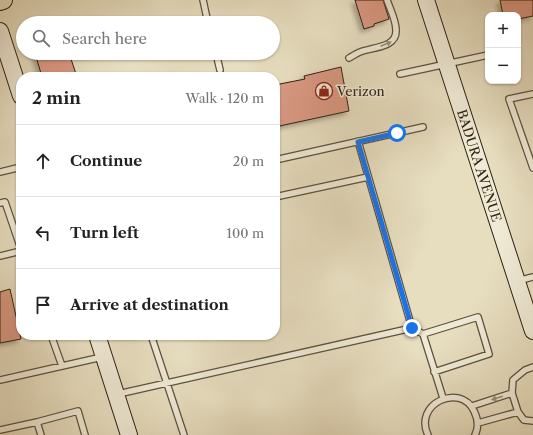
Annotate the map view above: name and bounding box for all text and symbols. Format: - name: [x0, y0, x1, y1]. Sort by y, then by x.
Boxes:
- map controls: [485, 12, 521, 84]
- button: +: [485, 12, 521, 48]
- search box: [16, 16, 280, 60]
- icon: search: [30, 27, 52, 49]
- text: Search here: [62, 29, 147, 48]
- one-way arrow: [380, 41, 391, 47]
- button: −: [485, 48, 521, 84]
- shop icon: Verizon: [314, 81, 334, 101]
- place label: Verizon: [336, 83, 385, 99]
- text: 2 min: [32, 88, 81, 108]
- text: Walk · 120 m: [186, 90, 264, 106]
- street label: BADURA AVENUE: [454, 107, 505, 224]
- route start: [388, 124, 406, 142]
- icon: ahead: [32, 150, 54, 172]
- text: Continue: [70, 151, 142, 170]
- text: 20 m: [233, 153, 264, 169]
- icon: left: [32, 222, 54, 244]
- text: Turn left: [70, 223, 139, 242]
- text: 100 m: [226, 225, 264, 241]
- icon: arrive: [32, 294, 54, 316]
- text: Arrive at destination: [70, 295, 229, 314]
- route end: [403, 319, 421, 337]
- one-way arrow: [491, 395, 503, 401]

